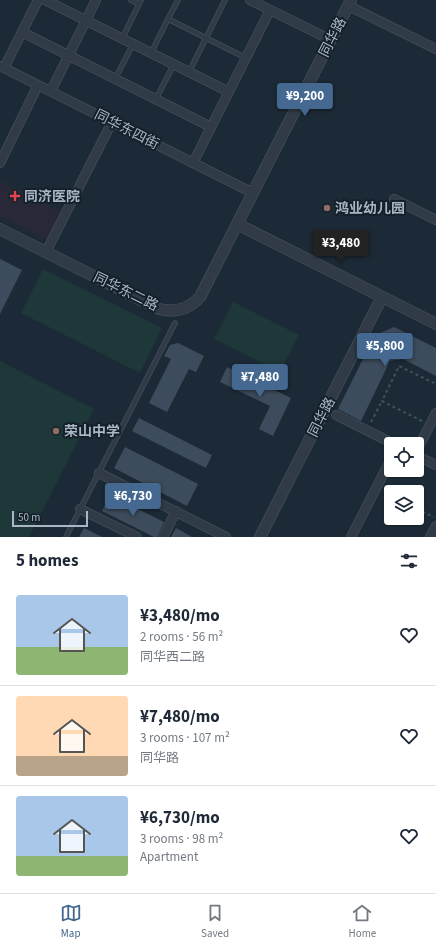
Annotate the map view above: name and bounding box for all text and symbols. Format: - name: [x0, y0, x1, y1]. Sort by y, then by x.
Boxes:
- street label: 同华路: [314, 14, 351, 61]
- pin: ¥9,200: [272, 83, 338, 117]
- text: ¥9,200: [286, 87, 324, 105]
- street label: 同华东四街: [91, 105, 162, 155]
- place label: 同济医院: [24, 187, 80, 207]
- marker: 同济医院: [9, 190, 21, 202]
- place label: 鸿业幼儿园: [335, 199, 405, 219]
- marker: 鸿业幼儿园: [322, 203, 332, 213]
- pin: ¥3,480: [308, 230, 374, 264]
- text: ¥3,480: [322, 234, 360, 252]
- street label: 同华东二路: [90, 268, 161, 316]
- pin: ¥5,800: [352, 333, 418, 367]
- text: ¥5,800: [366, 337, 404, 355]
- pin: ¥7,480: [227, 364, 293, 398]
- text: ¥7,480: [241, 368, 279, 386]
- street label: 同华路: [303, 394, 340, 441]
- place label: 荣山中学: [64, 422, 120, 442]
- marker: 荣山中学: [51, 426, 61, 436]
- map controls: [384, 437, 424, 525]
- button: locate: [384, 437, 424, 477]
- pin: ¥6,730: [100, 483, 166, 517]
- button: layers: [384, 485, 424, 525]
- text: ¥6,730: [114, 487, 152, 505]
- scale bar: [12, 509, 88, 528]
- text: 50 m: [18, 510, 40, 525]
- text: 5 homes: [16, 549, 78, 573]
- icon: filters: [398, 550, 420, 572]
- text: ¥3,480/mo: [140, 604, 220, 628]
- icon: home: [48, 611, 96, 659]
- icon: heart: [398, 624, 420, 646]
- text: 2 rooms · 56 m²: [140, 628, 223, 646]
- text: 同华西二路: [140, 648, 205, 666]
- text: ¥7,480/mo: [140, 705, 220, 729]
- icon: home: [48, 712, 96, 760]
- icon: heart: [398, 725, 420, 747]
- text: 3 rooms · 107 m²: [140, 729, 230, 747]
- text: 同华路: [140, 749, 179, 767]
- text: ¥6,730/mo: [140, 806, 220, 830]
- icon: home: [48, 812, 96, 860]
- icon: heart: [398, 825, 420, 847]
- text: 3 rooms · 98 m²: [140, 830, 223, 848]
- text: Apartment: [140, 848, 198, 866]
- tab: Map: [60, 902, 82, 941]
- tab: Saved: [201, 902, 229, 941]
- tab: Home: [349, 902, 376, 941]

